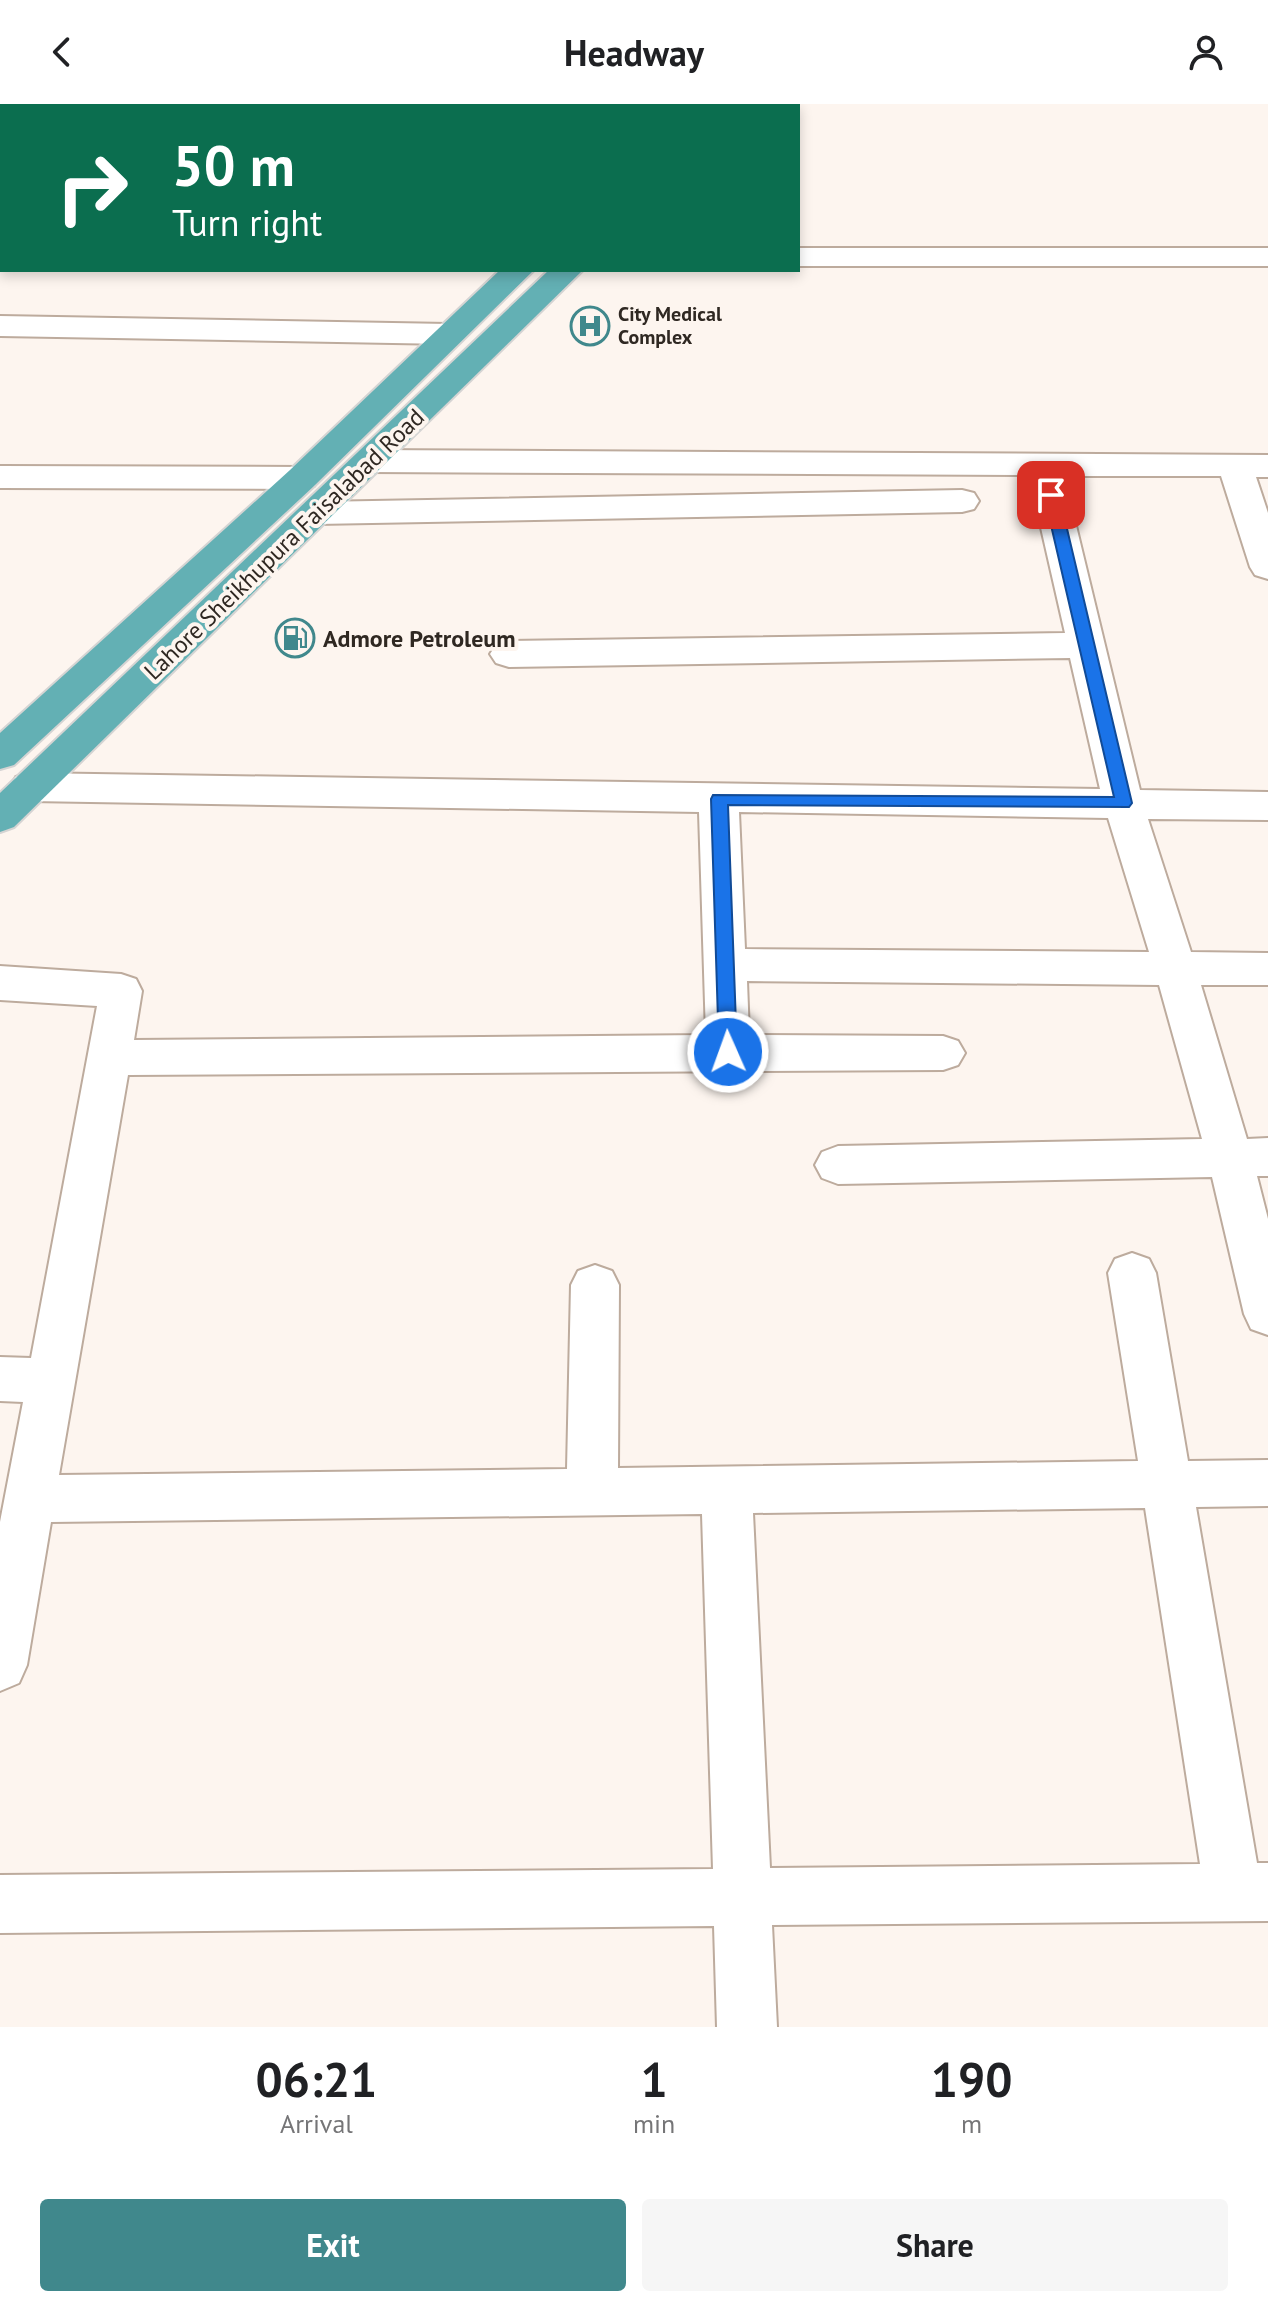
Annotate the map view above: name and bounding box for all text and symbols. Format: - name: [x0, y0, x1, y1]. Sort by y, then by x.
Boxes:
- text: Headway: [564, 29, 704, 76]
- icon: back: [40, 30, 84, 74]
- icon: person: [1184, 30, 1228, 74]
- text: 50 m: [172, 129, 295, 201]
- icon: right: [40, 136, 144, 240]
- text: Turn right: [172, 199, 322, 246]
- place label: City Medical Complex: [618, 301, 722, 350]
- hospital icon: City Medical Complex: [569, 305, 611, 347]
- street label: Lahore Sheikhupura Faisalabad Road: [137, 402, 431, 686]
- pin: [1017, 461, 1085, 529]
- icon: arrive: [1029, 473, 1073, 517]
- fuel station icon: Admore Petroleum: [274, 617, 316, 659]
- place label: Admore Petroleum: [323, 623, 516, 654]
- position arrow: [686, 1010, 770, 1094]
- text: 06:21: [256, 2048, 377, 2110]
- text: 1: [640, 2048, 668, 2110]
- text: 190: [931, 2048, 1012, 2110]
- text: Arrival: [280, 2107, 353, 2140]
- text: min: [633, 2107, 675, 2140]
- text: m: [961, 2107, 982, 2140]
- button: Exit: [40, 2199, 626, 2291]
- button: Share: [642, 2199, 1228, 2291]

